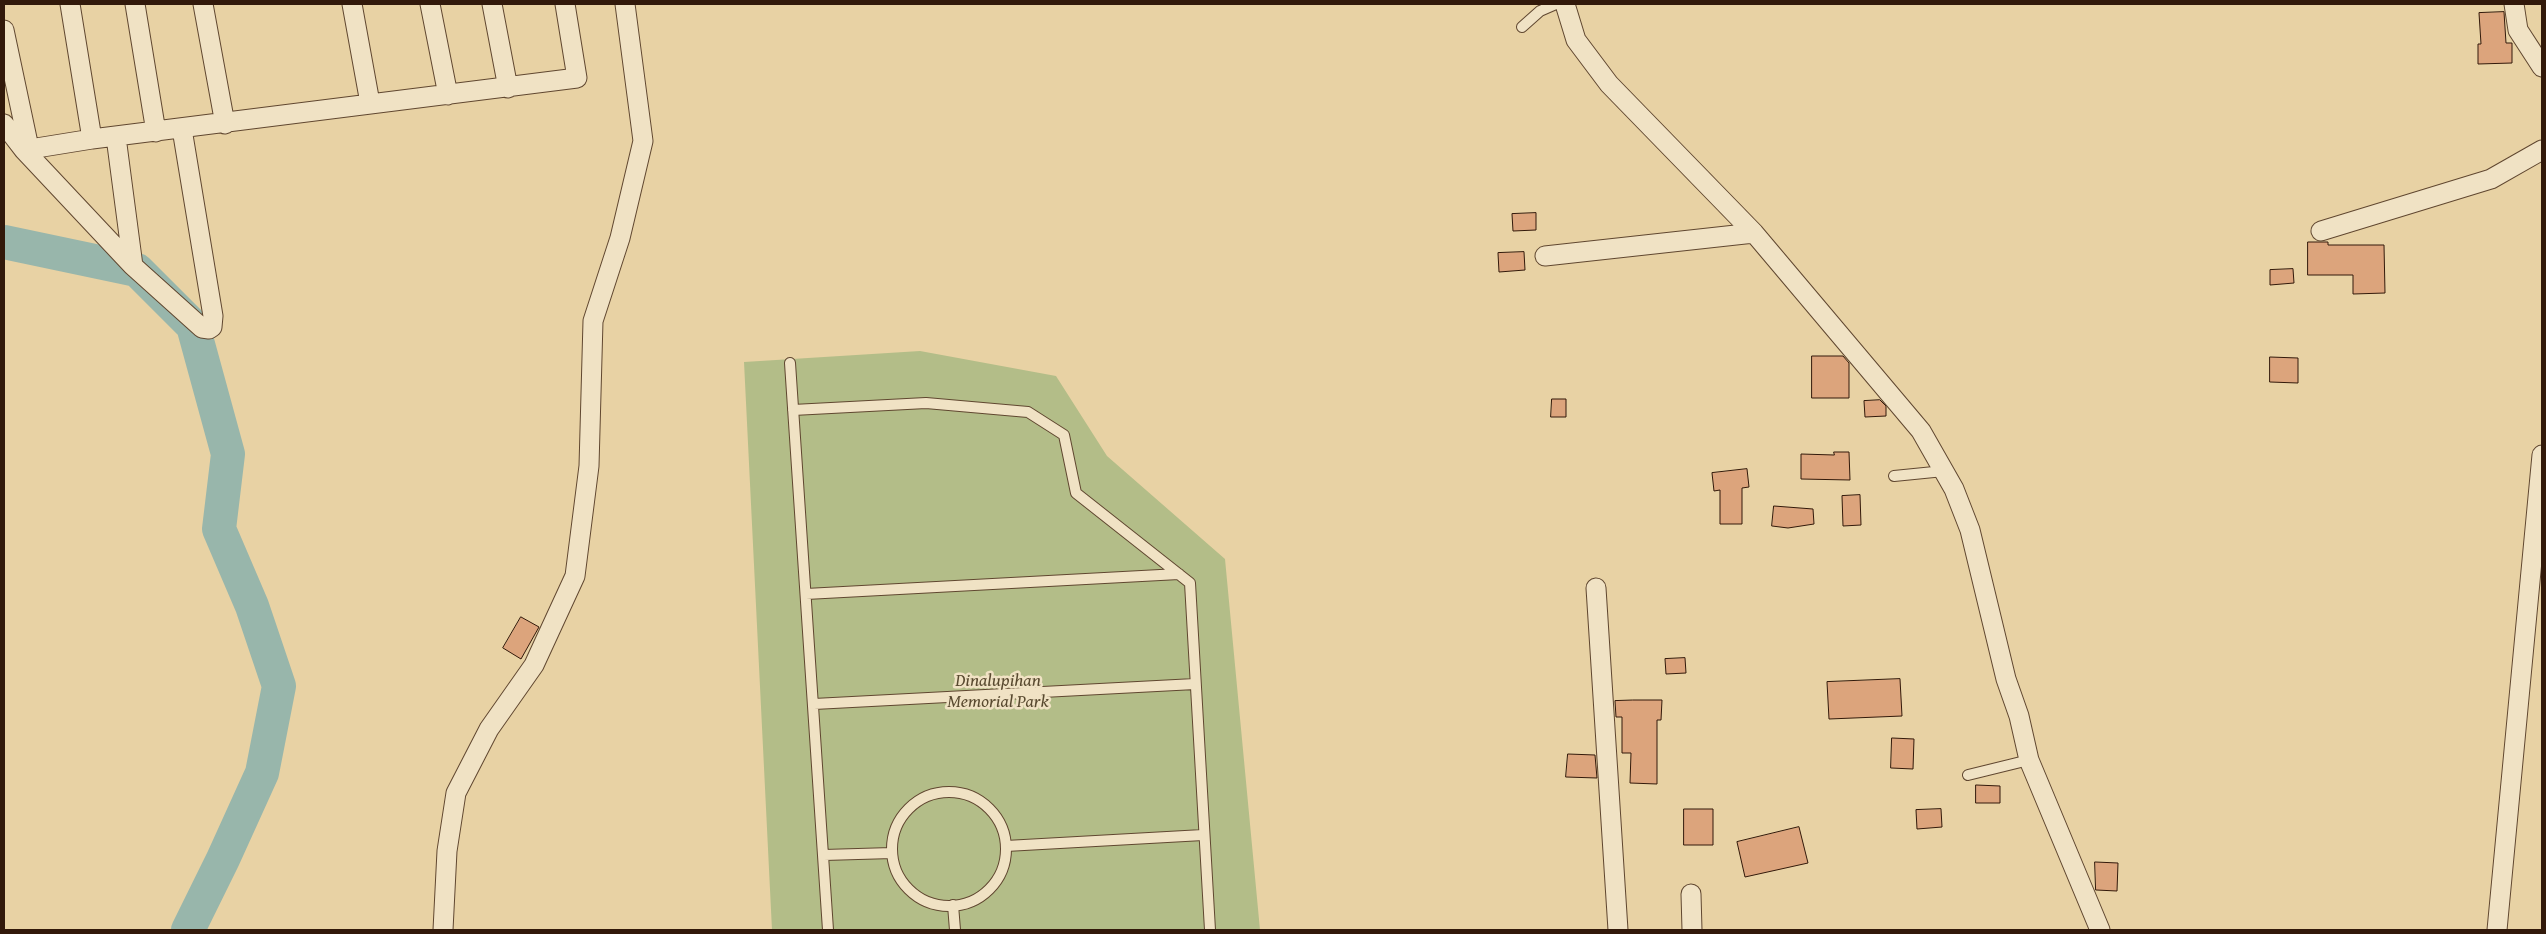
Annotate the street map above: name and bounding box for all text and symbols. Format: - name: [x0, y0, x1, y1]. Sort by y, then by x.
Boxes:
- park label: Dinalupihan Memorial Park: [947, 670, 1049, 712]

